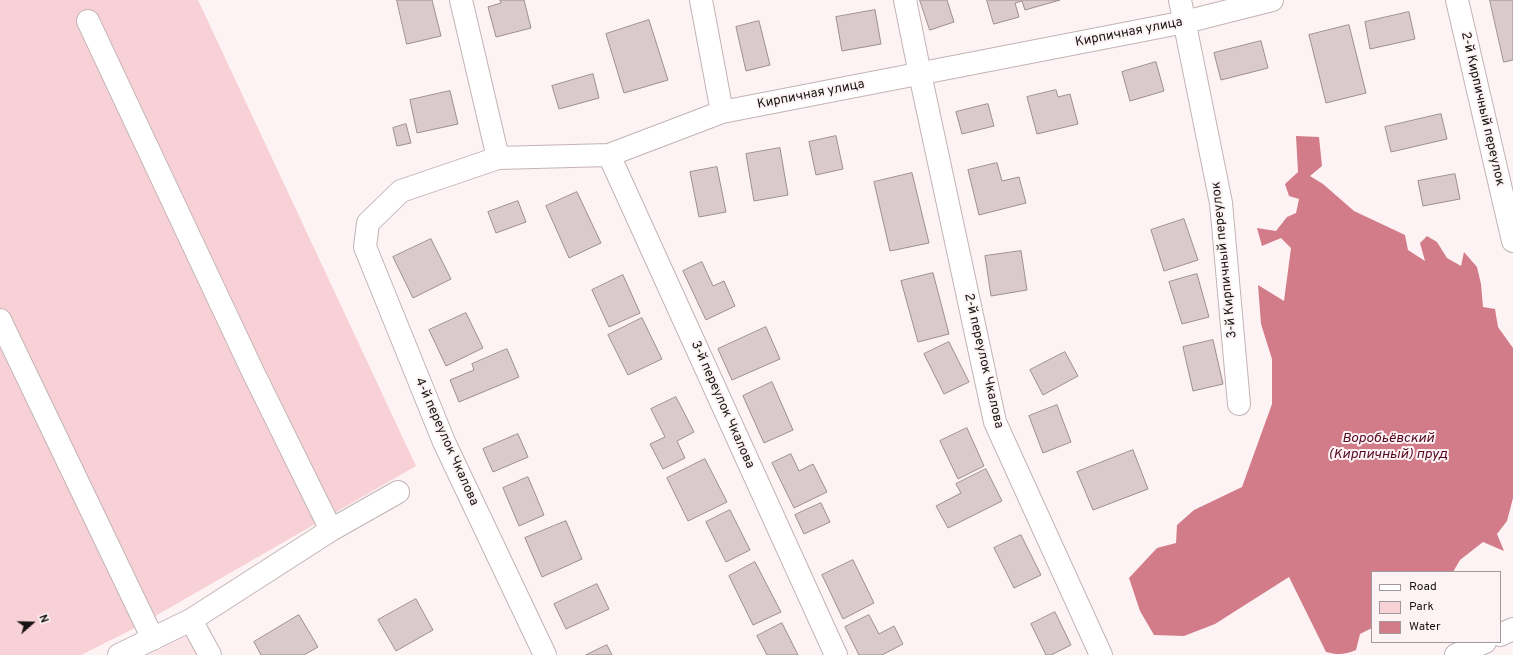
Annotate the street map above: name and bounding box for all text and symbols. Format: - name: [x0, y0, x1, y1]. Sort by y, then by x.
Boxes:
- street label: Кирпичная улица: [1074, 15, 1184, 51]
- street label: 2-й Кирпичный переулок: [1457, 30, 1507, 188]
- street label: Кирпичная улица: [756, 77, 866, 113]
- street label: 3-й Кирпичный переулок: [1209, 181, 1241, 339]
- street label: 2-й переулок Чкалова: [960, 292, 1006, 430]
- street label: 3-й переулок Чкалова: [687, 339, 757, 471]
- street label: 4-й переулок Чкалова: [411, 376, 481, 508]
- water label: Воробьёвский (Кирпичный) пруд: [1329, 431, 1447, 464]
- legend: [1371, 571, 1501, 643]
- text: Road: [1409, 579, 1437, 595]
- text: Park: [1409, 599, 1434, 615]
- north arrow: [12, 603, 52, 643]
- text: N: [35, 613, 51, 625]
- text: Water: [1409, 619, 1441, 635]

